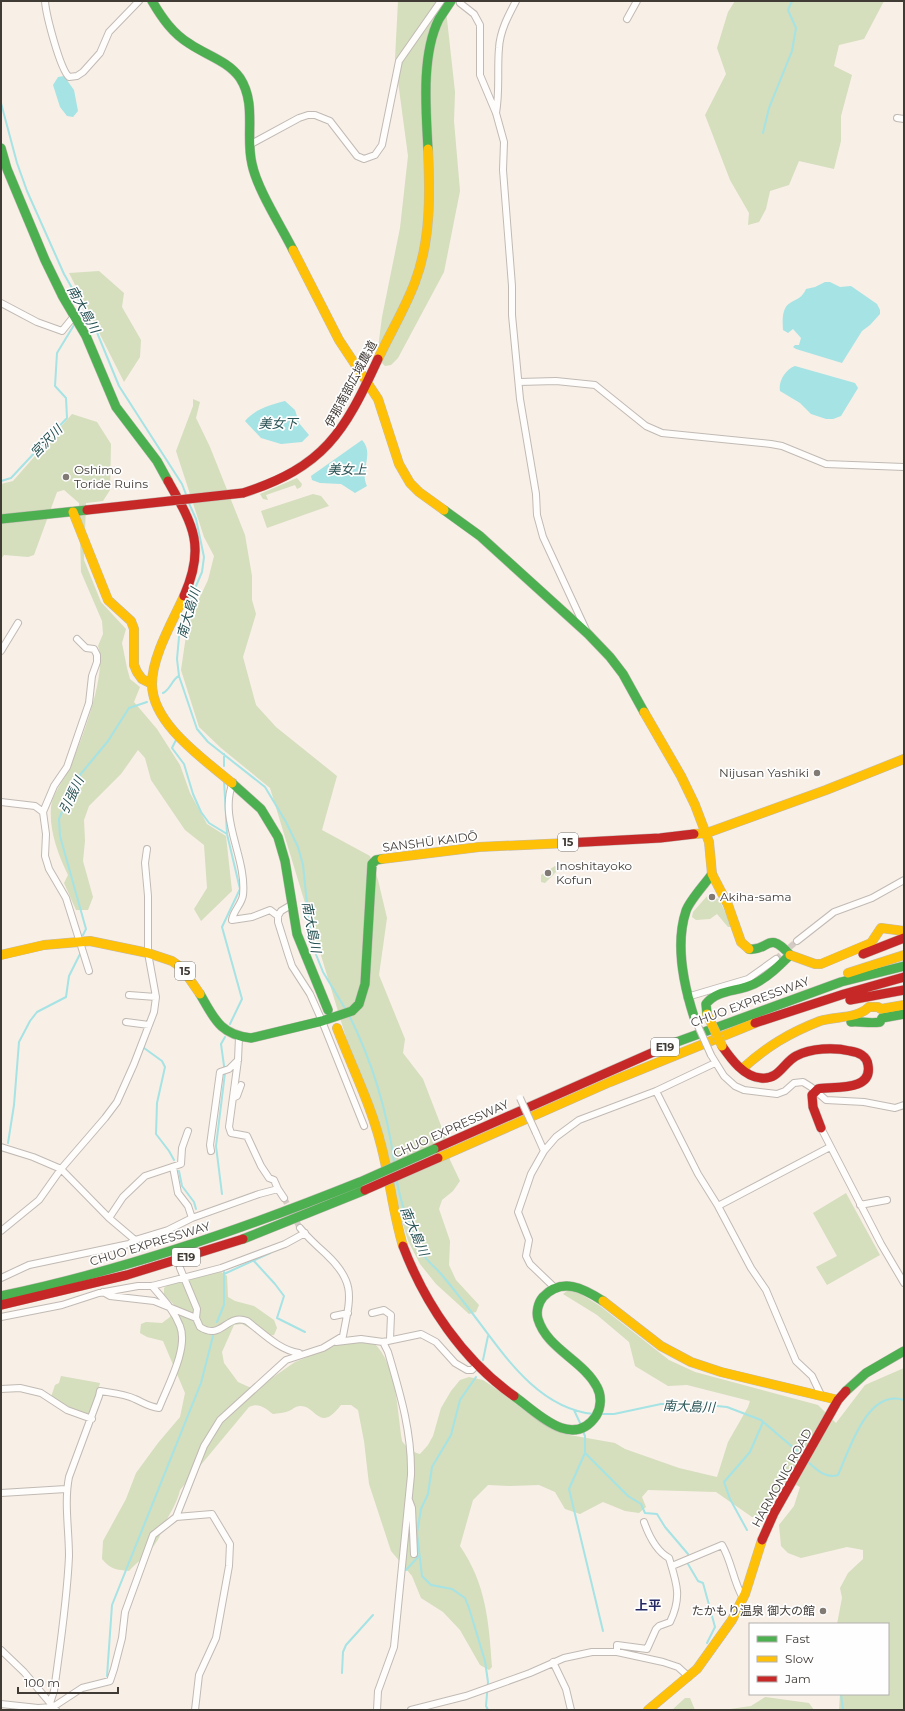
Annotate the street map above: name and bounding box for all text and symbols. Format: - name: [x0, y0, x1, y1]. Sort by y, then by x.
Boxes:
- water label: 南大島川: [64, 282, 105, 337]
- street label: 伊那南部広域農道: [321, 338, 380, 430]
- water label: 美女下: [258, 415, 299, 431]
- water label: 宮沢川: [27, 420, 67, 461]
- water label: 美女上: [327, 461, 367, 477]
- place label: Oshimo Toride Ruins: [74, 462, 148, 491]
- marker: Oshimo Toride Ruins: [61, 472, 71, 482]
- water label: 南大島川: [173, 584, 203, 640]
- place label: Nijusan Yashiki: [719, 765, 809, 780]
- marker: Nijusan Yashiki: [812, 768, 822, 778]
- water label: 引張川: [55, 772, 88, 816]
- street label: SANSHŪ KAIDŌ: [381, 828, 478, 855]
- road number: 15: [558, 833, 578, 851]
- place label: Inoshitayoko Kofun: [556, 858, 632, 887]
- marker: Inoshitayoko Kofun: [543, 868, 553, 878]
- place label: Akiha-sama: [720, 889, 792, 904]
- marker: Akiha-sama: [707, 892, 717, 902]
- water label: 南大島川: [299, 900, 325, 956]
- road number: 15: [175, 962, 195, 980]
- street label: CHUO EXPRESSWAY: [688, 973, 812, 1030]
- road number: E19: [651, 1038, 679, 1056]
- street label: CHUO EXPRESSWAY: [391, 1096, 511, 1161]
- water label: 南大島川: [397, 1204, 433, 1260]
- street label: CHUO EXPRESSWAY: [88, 1218, 212, 1269]
- road number: E19: [172, 1248, 200, 1266]
- water label: 南大島川: [663, 1397, 717, 1415]
- street label: HARMONIC ROAD: [748, 1426, 815, 1530]
- district label: 上平: [635, 1597, 661, 1613]
- place label: たかもり温泉 御大の館: [692, 1603, 815, 1618]
- marker: たかもり温泉 御大の館: [818, 1606, 828, 1616]
- legend: [749, 1623, 889, 1695]
- text: Fast: [785, 1631, 810, 1646]
- text: Slow: [785, 1651, 814, 1666]
- scale bar: [18, 1669, 118, 1695]
- text: Jam: [784, 1671, 811, 1686]
- text: 100 m: [24, 1675, 60, 1690]

